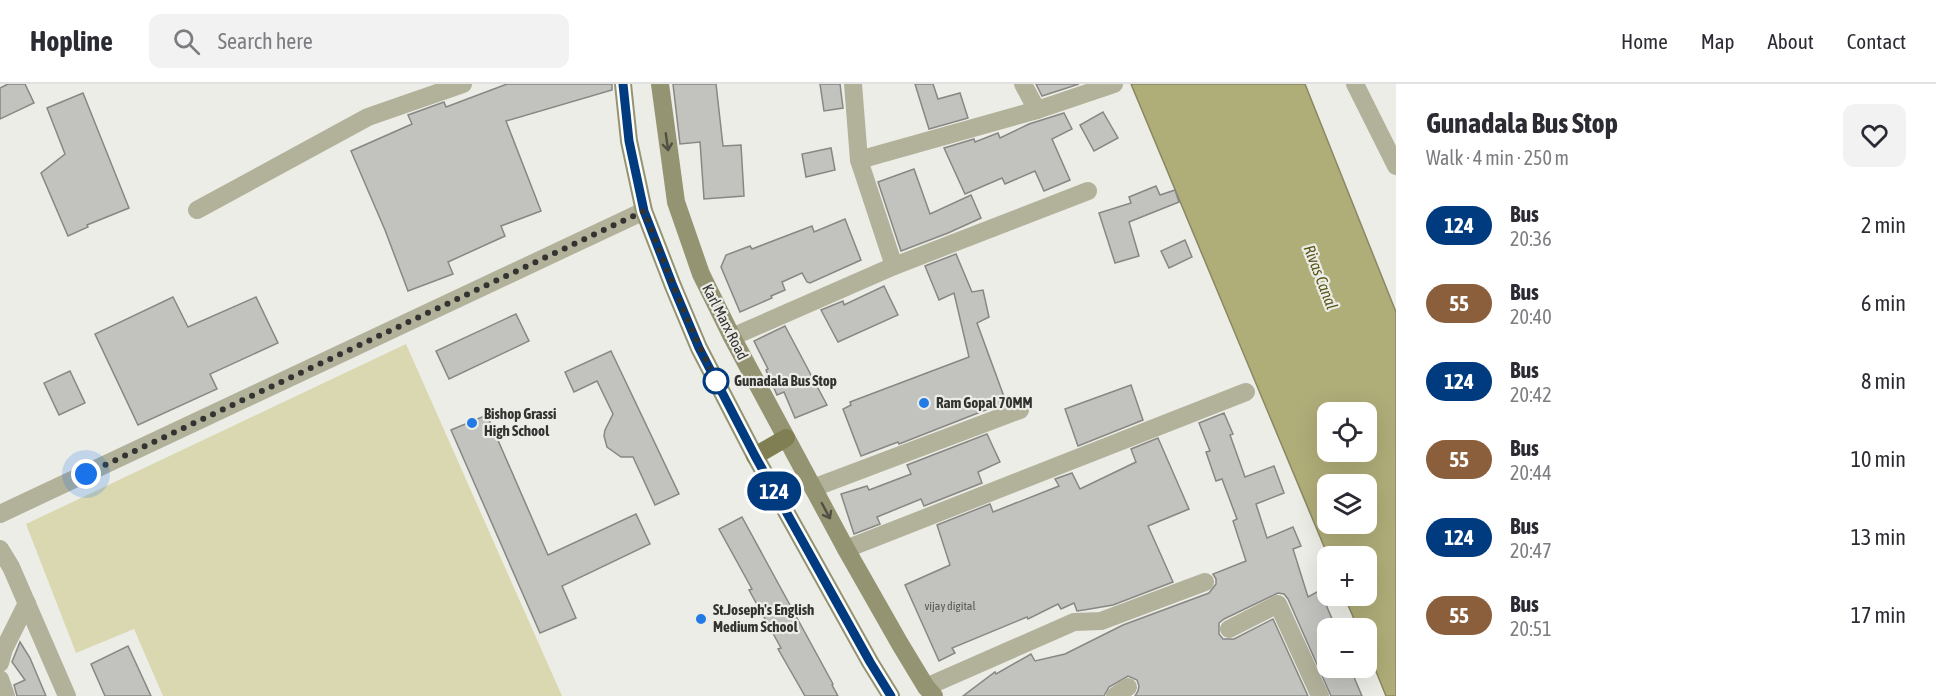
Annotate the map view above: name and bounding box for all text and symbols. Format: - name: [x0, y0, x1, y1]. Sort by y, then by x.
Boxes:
- search box: [149, 14, 569, 68]
- text: Hopline: [30, 25, 113, 57]
- icon: search: [170, 25, 203, 58]
- text: Search here: [218, 28, 313, 54]
- text: Home: [1621, 29, 1668, 53]
- text: Map: [1701, 29, 1735, 53]
- text: About: [1768, 29, 1814, 53]
- text: Contact: [1847, 29, 1906, 53]
- button: heart: [1843, 104, 1906, 167]
- text: Gunadala Bus Stop: [1426, 107, 1618, 139]
- one-way arrow: [662, 132, 673, 151]
- text: Walk · 4 min · 250 m: [1426, 146, 1569, 169]
- text: Bus: [1510, 201, 1539, 227]
- text: 2 min: [1861, 212, 1906, 238]
- text: 124: [1444, 213, 1474, 237]
- text: 20:36: [1510, 227, 1552, 250]
- water label: Rivas Canal: [1301, 242, 1341, 312]
- text: Bus: [1510, 279, 1539, 305]
- street label: Karl Marx Road: [699, 281, 752, 362]
- text: 6 min: [1861, 290, 1906, 316]
- text: 55: [1449, 291, 1469, 315]
- text: 20:40: [1510, 305, 1552, 328]
- text: Bus: [1510, 357, 1539, 383]
- marker: Gunadala Bus Stop: [703, 368, 729, 394]
- text: 8 min: [1861, 368, 1906, 394]
- text: 124: [1444, 369, 1474, 393]
- place label: Gunadala Bus Stop: [734, 372, 837, 389]
- text: 20:42: [1510, 383, 1552, 406]
- place label: Ram Gopal 70MM: [936, 394, 1033, 411]
- marker: Ram Gopal 70MM: [917, 396, 931, 410]
- map controls: [1317, 402, 1377, 678]
- button: locate: [1317, 402, 1377, 462]
- place label: Bishop Grassi High School: [484, 405, 556, 439]
- marker: Bishop Grassi High School: [465, 416, 479, 430]
- text: Bus: [1510, 435, 1539, 461]
- text: 10 min: [1851, 446, 1906, 472]
- text: 55: [1449, 447, 1469, 471]
- your location: [71, 459, 101, 489]
- text: 20:44: [1510, 461, 1552, 484]
- line badge: 124: [740, 472, 808, 510]
- button: layers: [1317, 474, 1377, 534]
- text: 124: [759, 479, 789, 503]
- one-way arrow: [821, 502, 832, 520]
- text: Bus: [1510, 513, 1539, 539]
- text: 13 min: [1851, 524, 1906, 550]
- text: 124: [1444, 525, 1474, 549]
- text: 20:47: [1510, 539, 1552, 562]
- button: +: [1317, 546, 1377, 606]
- text: Bus: [1510, 591, 1539, 617]
- house number: vijay digital: [924, 599, 976, 613]
- place label: St.Joseph's English Medium School: [713, 601, 814, 635]
- text: 17 min: [1851, 602, 1906, 628]
- text: 55: [1449, 603, 1469, 627]
- marker: St.Joseph's English Medium School: [694, 612, 708, 626]
- text: 20:51: [1510, 617, 1552, 640]
- button: −: [1317, 618, 1377, 678]

